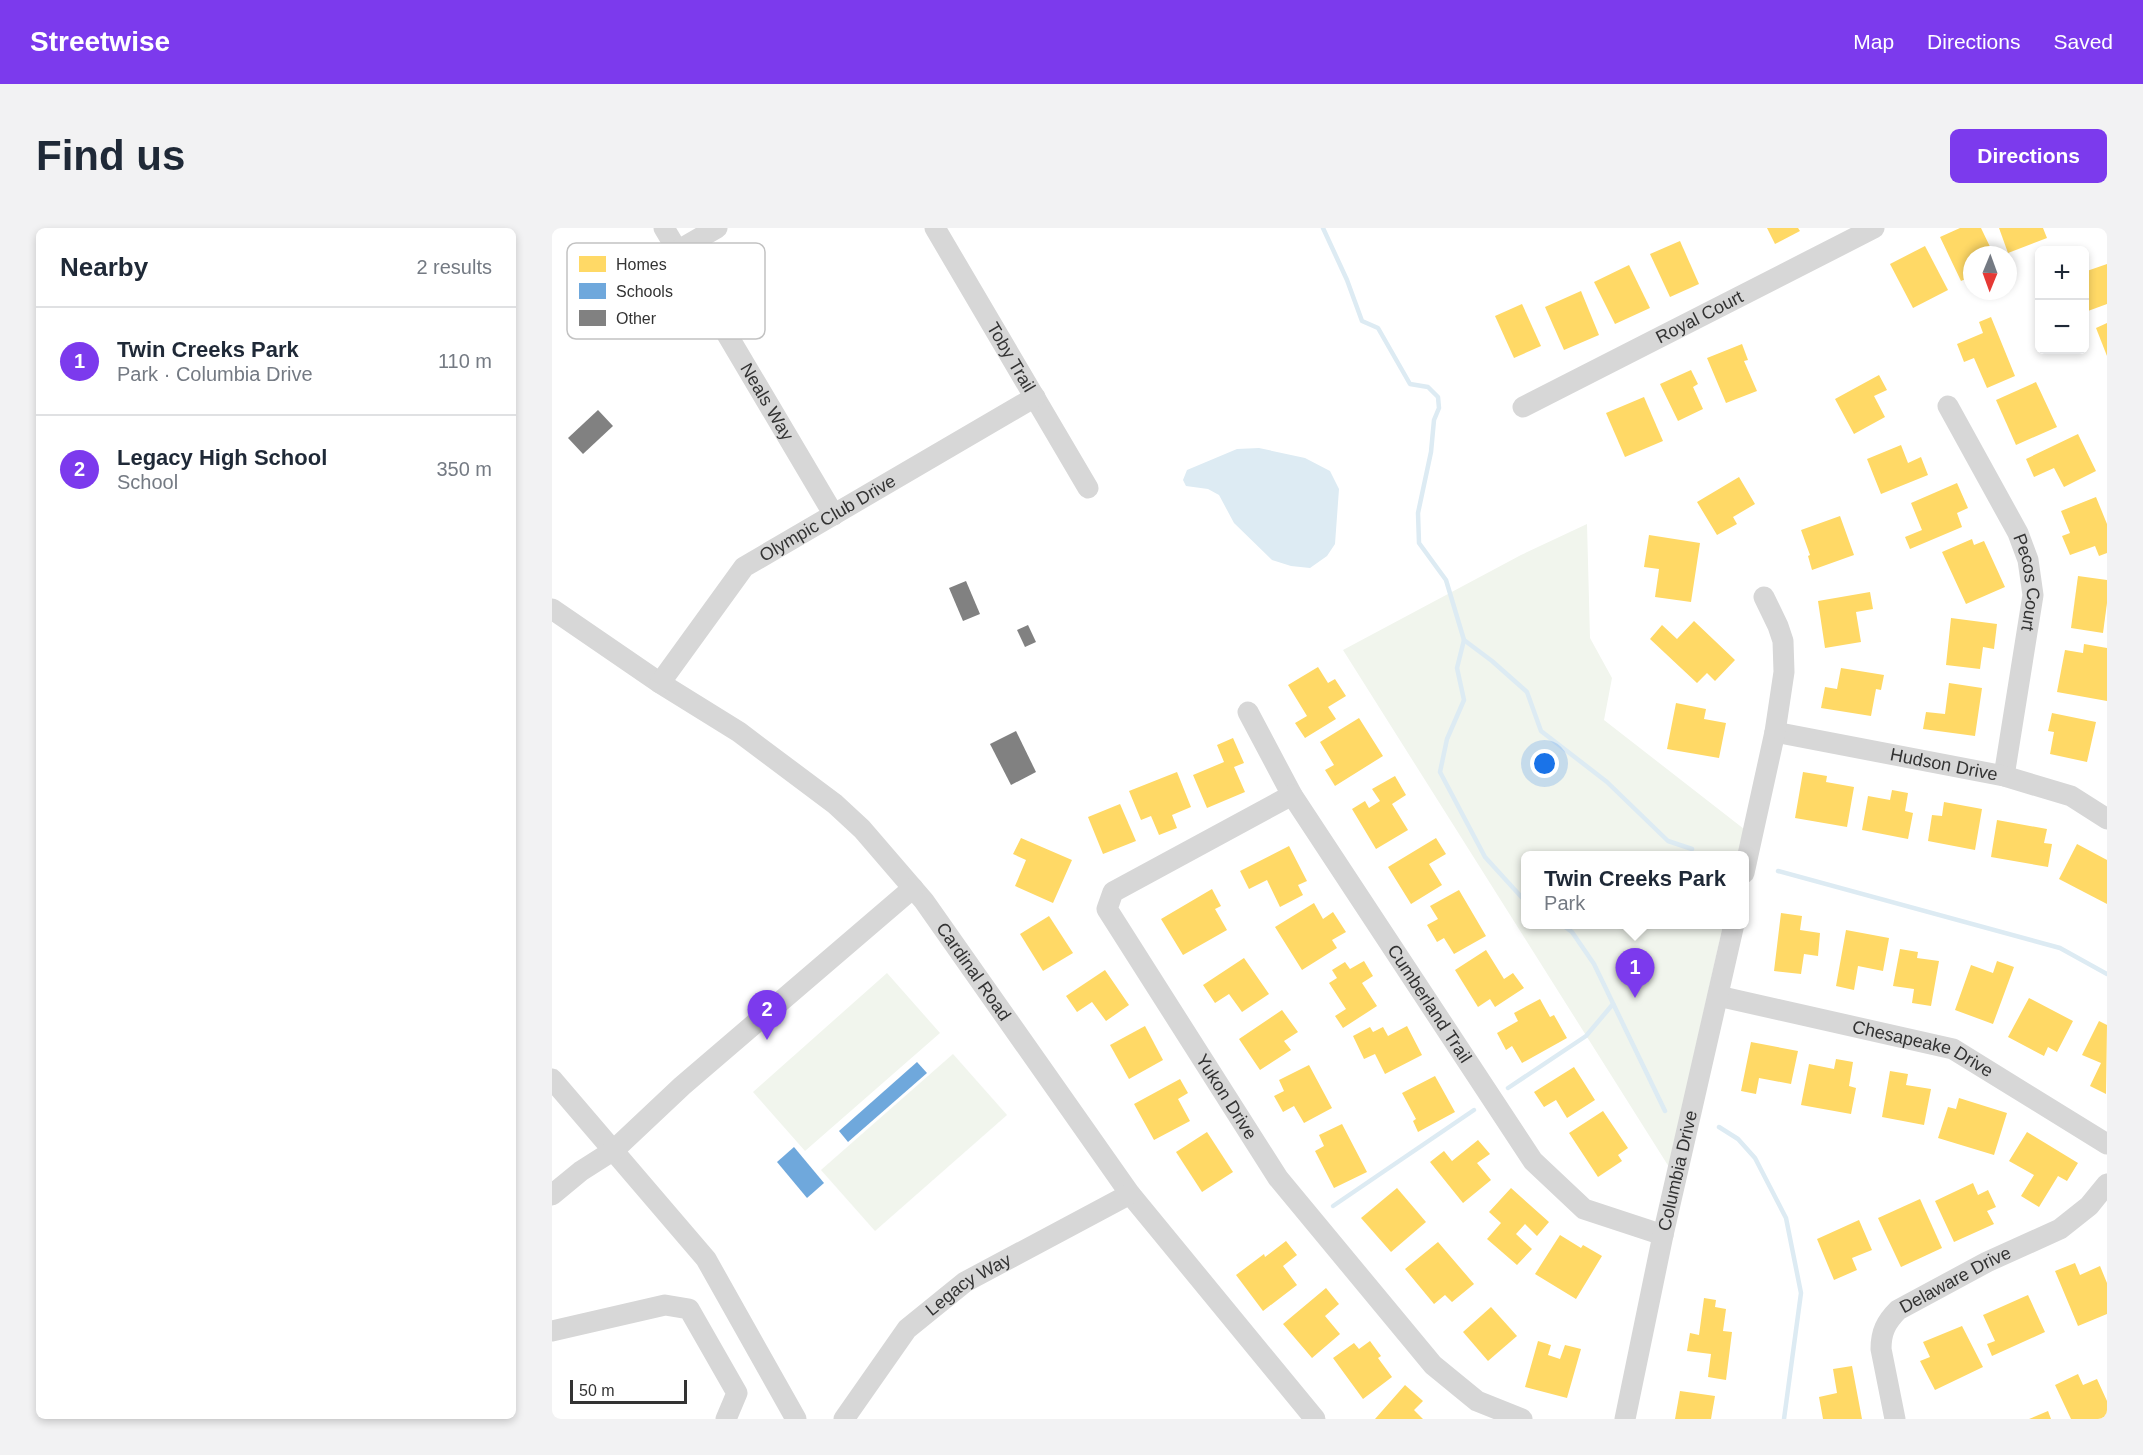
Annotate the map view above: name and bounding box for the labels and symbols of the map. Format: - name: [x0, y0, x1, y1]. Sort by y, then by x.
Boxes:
- legend: [567, 243, 765, 339]
- north arrow: [1963, 246, 2017, 300]
- text: Homes: [616, 256, 667, 273]
- text: Schools: [616, 283, 673, 300]
- street label: Royal Court: [1652, 287, 1746, 348]
- text: Other: [616, 310, 657, 327]
- street label: Toby Trail: [983, 319, 1039, 396]
- street label: Neals Way: [736, 360, 798, 444]
- street label: Olympic Club Drive: [756, 471, 899, 566]
- street label: Pecos Court: [2009, 531, 2044, 633]
- street label: Hudson Drive: [1888, 744, 1999, 785]
- your location: [1530, 749, 1559, 778]
- street label: Cardinal Road: [932, 919, 1015, 1024]
- street label: Cumberland Trail: [1383, 941, 1476, 1067]
- pin: 1: [1616, 948, 1654, 998]
- pin: 2: [748, 990, 786, 1040]
- street label: Chesapeake Drive: [1850, 1017, 1997, 1081]
- street label: Yukon Drive: [1192, 1050, 1261, 1143]
- street label: Columbia Drive: [1654, 1108, 1701, 1233]
- street label: Delaware Drive: [1896, 1243, 2014, 1317]
- street label: Legacy Way: [922, 1249, 1014, 1320]
- scale bar: [570, 1377, 687, 1404]

